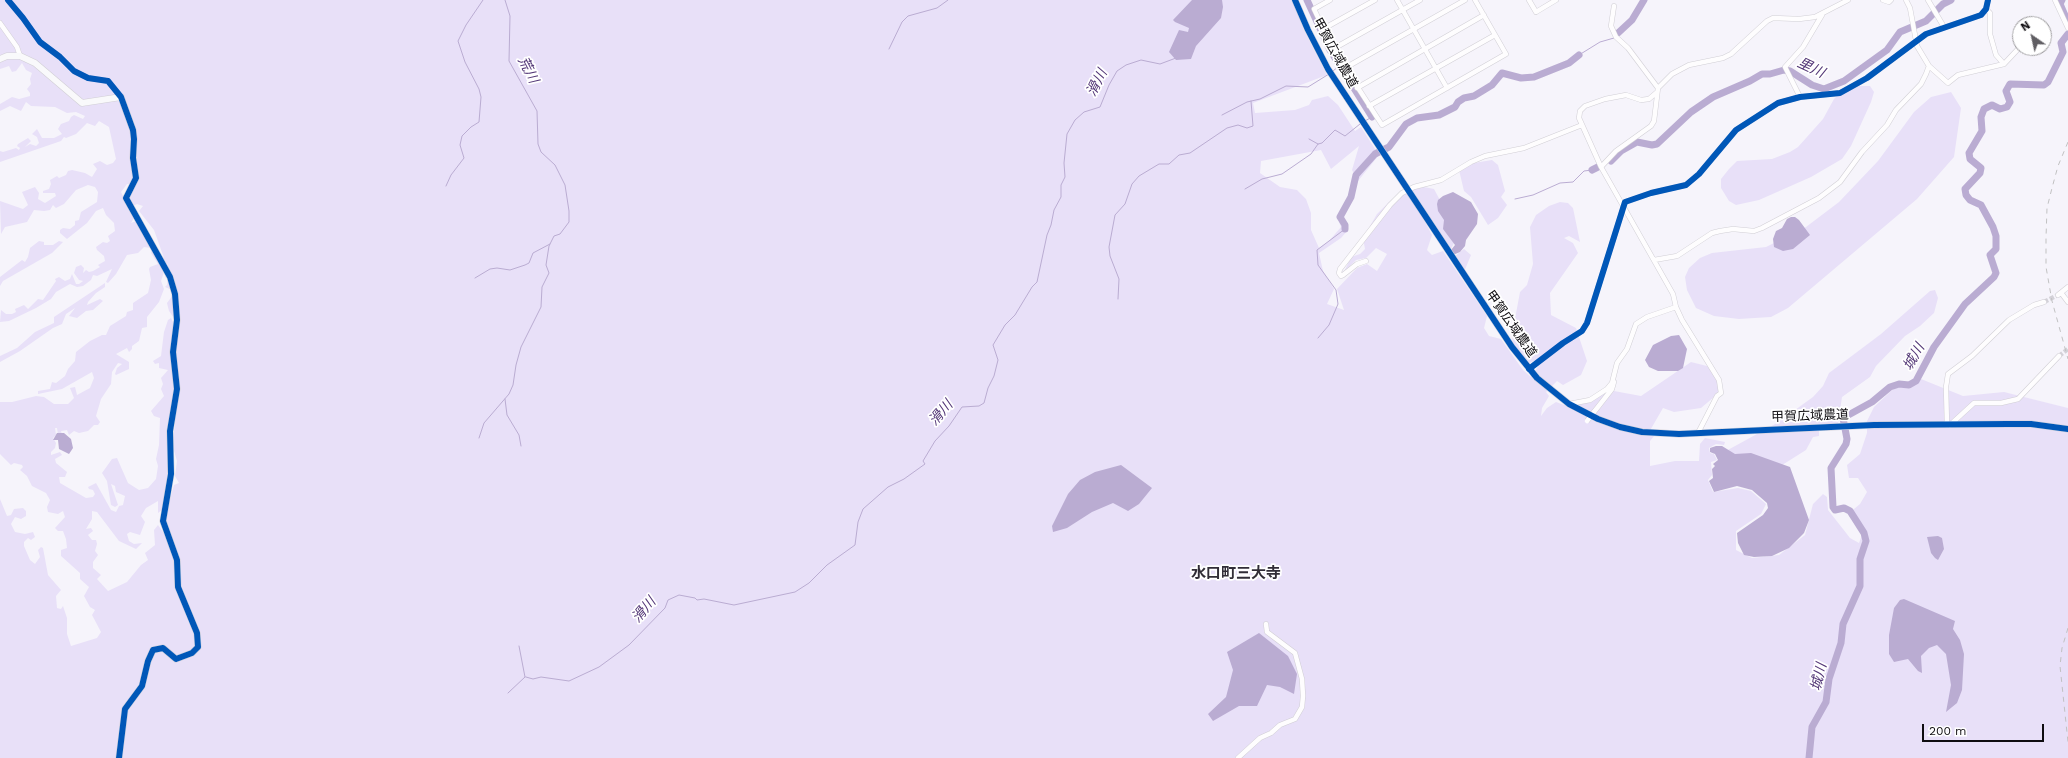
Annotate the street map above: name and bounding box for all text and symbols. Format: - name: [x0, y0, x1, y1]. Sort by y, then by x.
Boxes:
- street label: 甲賀広域農道: [1309, 15, 1361, 91]
- north arrow: [2012, 16, 2052, 56]
- text: N: [2019, 19, 2033, 34]
- water label: 荒川: [514, 54, 542, 86]
- water label: 里川: [1795, 54, 1827, 82]
- water label: 滑川: [1083, 67, 1111, 99]
- street label: 甲賀広域農道: [1482, 288, 1540, 360]
- water label: 城川: [1900, 341, 1928, 373]
- water label: 滑川: [925, 397, 957, 429]
- street label: 甲賀広域農道: [1771, 407, 1849, 425]
- district label: 水口町三大寺: [1191, 565, 1281, 583]
- water label: 滑川: [628, 594, 660, 626]
- water label: 城川: [1808, 661, 1830, 693]
- scale bar: [1924, 716, 2046, 742]
- text: 200 m: [1929, 724, 1966, 738]

